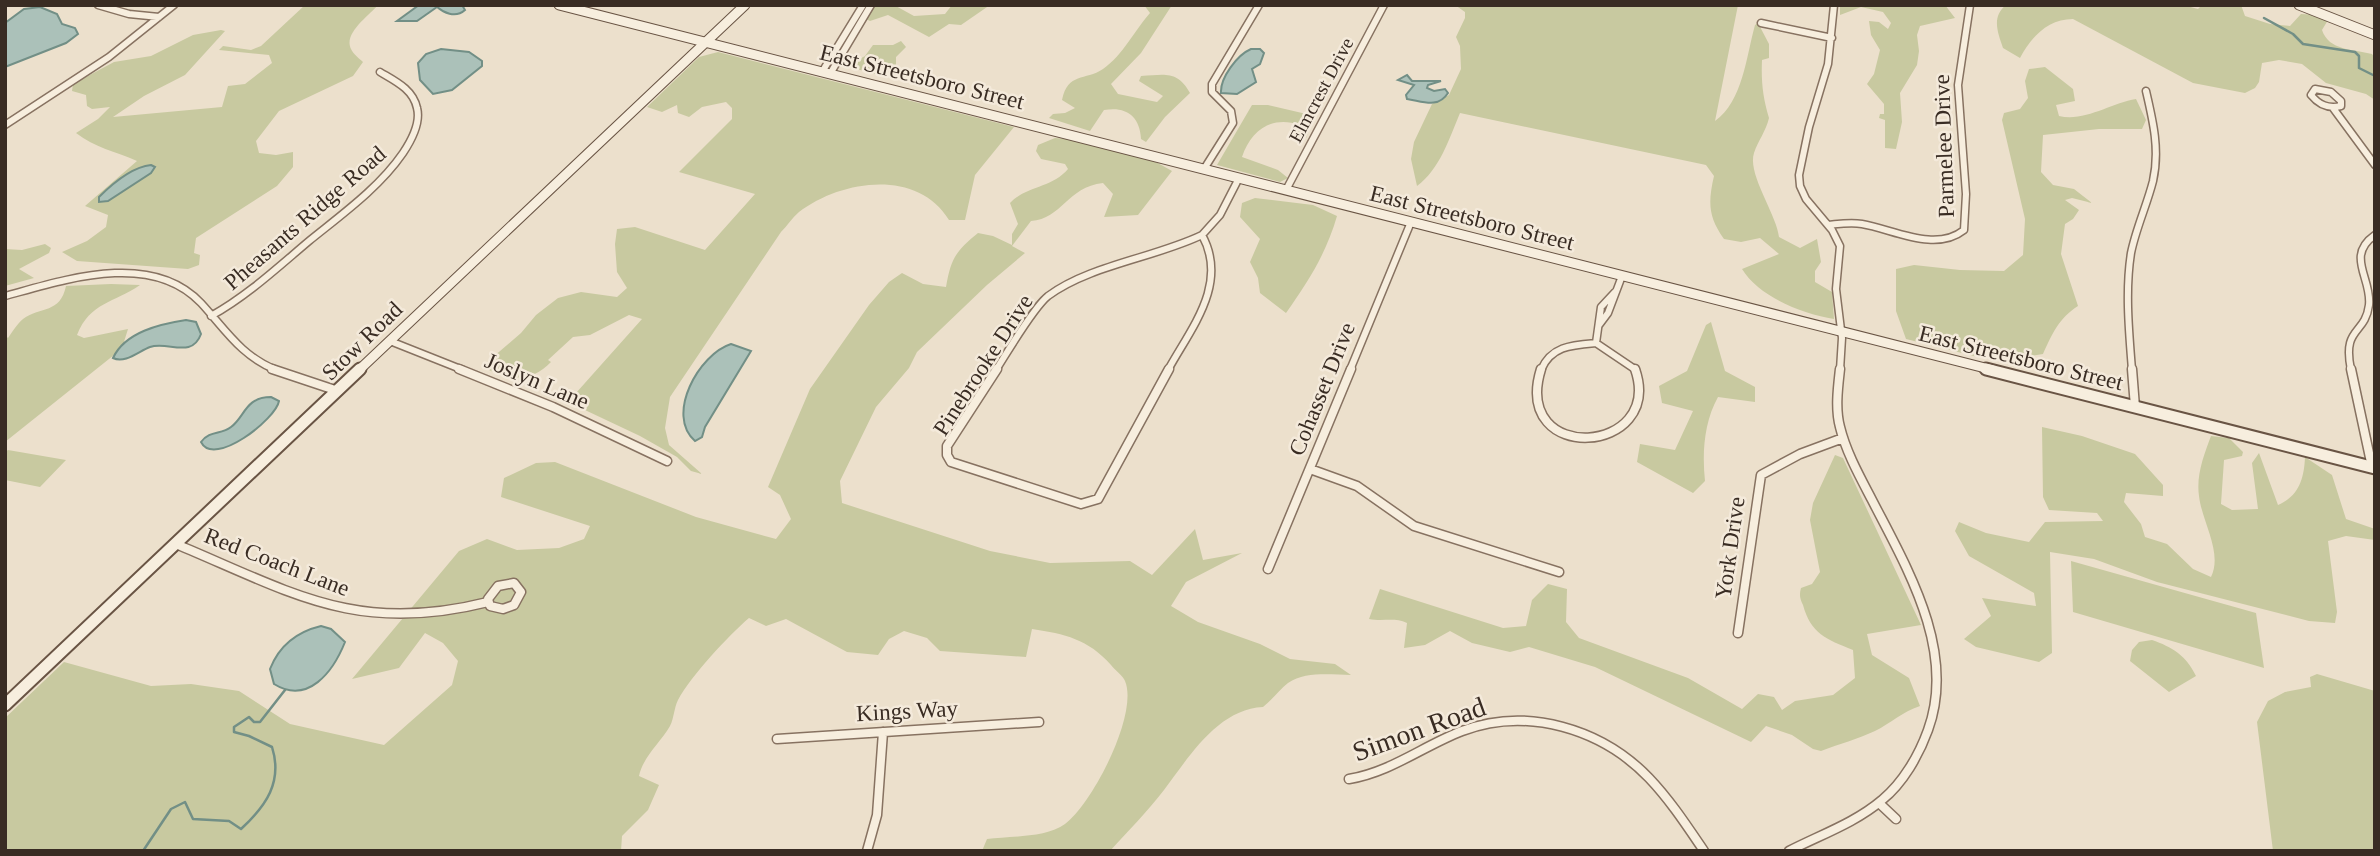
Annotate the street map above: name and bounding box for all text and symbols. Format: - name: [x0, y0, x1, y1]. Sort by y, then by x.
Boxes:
- street label: Elmcrest Drive: [1285, 34, 1357, 146]
- street label: East Streetsboro Street: [817, 40, 1027, 115]
- street label: Parmelee Drive: [1929, 74, 1959, 218]
- street label: Pheasants Ridge Road: [219, 141, 391, 295]
- street label: East Streetsboro Street: [1367, 181, 1577, 256]
- street label: Pinebrooke Drive: [928, 290, 1038, 440]
- street label: Stow Road: [317, 296, 408, 385]
- street label: Cohasset Drive: [1284, 319, 1360, 459]
- street label: East Streetsboro Street: [1916, 321, 2126, 396]
- street label: Joslyn Lane: [481, 348, 593, 414]
- street label: York Drive: [1710, 495, 1750, 601]
- street label: Red Coach Lane: [201, 523, 353, 601]
- street label: Simon Road: [1348, 691, 1490, 767]
- street label: Kings Way: [855, 696, 959, 726]

